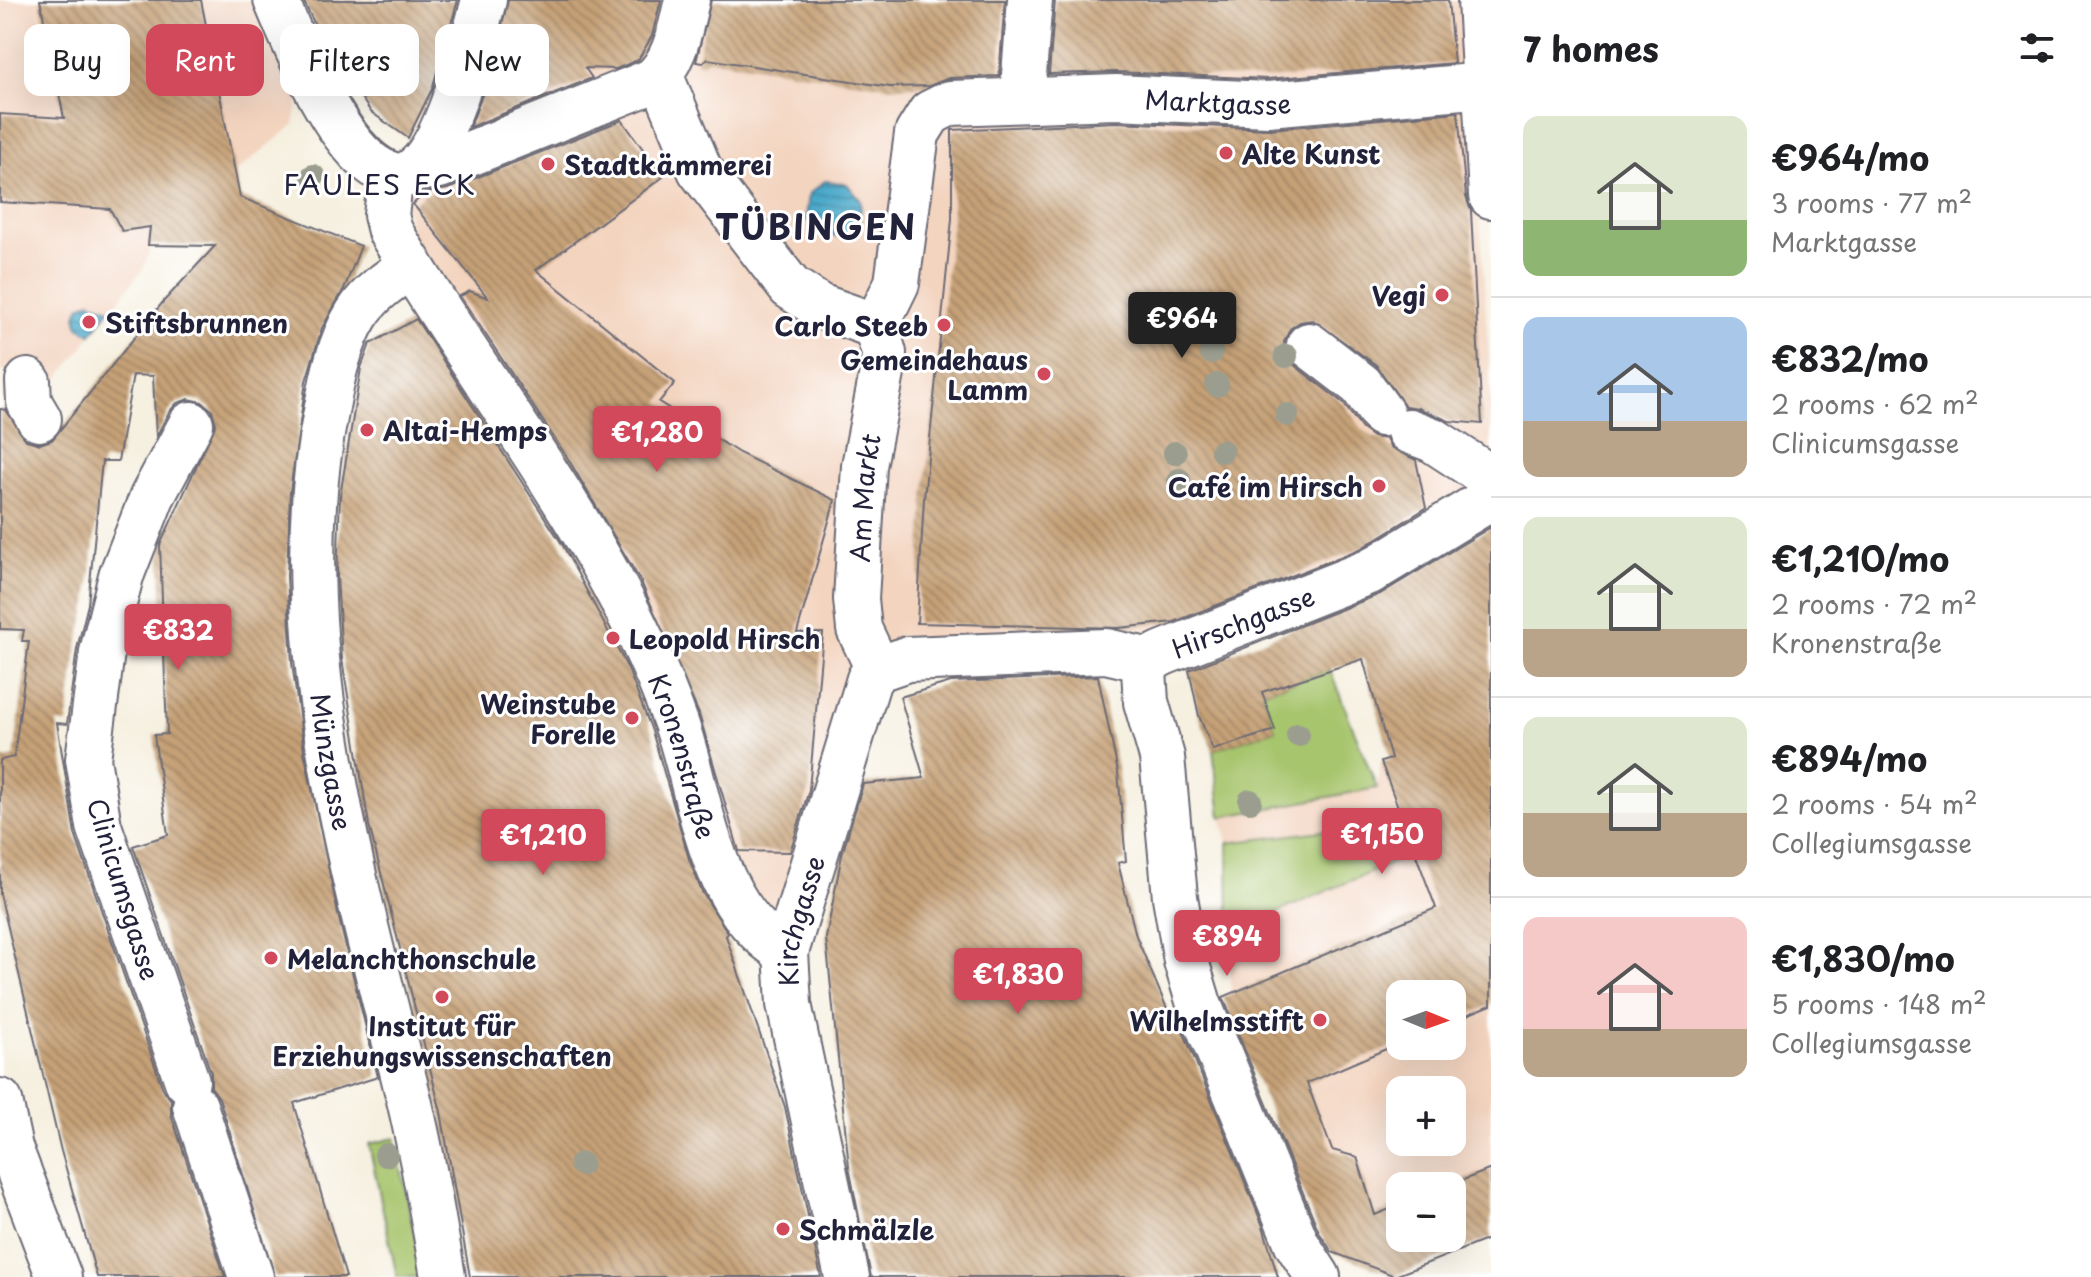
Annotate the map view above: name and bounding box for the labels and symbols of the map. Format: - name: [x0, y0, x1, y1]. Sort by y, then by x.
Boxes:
- street label: Marktgasse: [1144, 79, 1293, 124]
- place label: Alte Kunst: [1242, 134, 1381, 173]
- marker: Alte Kunst: [1217, 144, 1235, 162]
- place label: Stadtkämmerei: [564, 145, 772, 184]
- marker: Stadtkämmerei: [539, 155, 557, 173]
- district label: FAULES ECK: [283, 162, 477, 205]
- district label: TÜBINGEN: [715, 200, 917, 252]
- place label: Vegi: [1372, 276, 1426, 315]
- marker: Vegi: [1433, 286, 1451, 304]
- pin: €964: [1135, 292, 1229, 360]
- place label: Stiftsbrunnen: [105, 303, 288, 342]
- place label: Carlo Steeb: [774, 306, 928, 345]
- marker: Stiftsbrunnen: [80, 313, 98, 331]
- marker: Carlo Steeb: [935, 316, 953, 334]
- place label: Gemeindehaus Lamm: [840, 340, 1028, 409]
- marker: Gemeindehaus Lamm: [1035, 365, 1053, 383]
- pin: €1,280: [592, 406, 722, 474]
- place label: Altai-Hemps: [383, 411, 547, 450]
- marker: Altai-Hemps: [358, 421, 376, 439]
- street label: Am Markt: [839, 430, 889, 563]
- place label: Café im Hirsch: [1168, 467, 1363, 506]
- marker: Café im Hirsch: [1370, 477, 1388, 495]
- street label: Hirschgasse: [1165, 576, 1320, 667]
- pin: €832: [131, 604, 225, 672]
- place label: Leopold Hirsch: [629, 619, 821, 658]
- marker: Leopold Hirsch: [604, 629, 622, 647]
- street label: Kronenstraße: [639, 667, 727, 844]
- place label: Weinstube Forelle: [480, 684, 616, 753]
- street label: Münzgasse: [301, 691, 363, 834]
- marker: Weinstube Forelle: [623, 709, 641, 727]
- street label: Clinicumsgasse: [78, 793, 170, 985]
- pin: €1,150: [1317, 808, 1447, 876]
- pin: €1,210: [478, 809, 608, 877]
- street label: Kirchgasse: [766, 851, 834, 987]
- pin: €894: [1180, 910, 1274, 978]
- place label: Melanchthonschule: [287, 939, 536, 978]
- pin: €1,830: [953, 948, 1083, 1016]
- marker: Melanchthonschule: [262, 949, 280, 967]
- north arrow: [1386, 980, 1466, 1060]
- marker: Institut für Erziehungswissenschaften: [433, 988, 451, 1006]
- place label: Wilhelmsstift: [1130, 1001, 1304, 1040]
- place label: Institut für Erziehungswissenschaften: [272, 1006, 612, 1075]
- marker: Wilhelmsstift: [1311, 1011, 1329, 1029]
- place label: Schmälzle: [799, 1210, 934, 1249]
- marker: Schmälzle: [774, 1220, 792, 1238]

